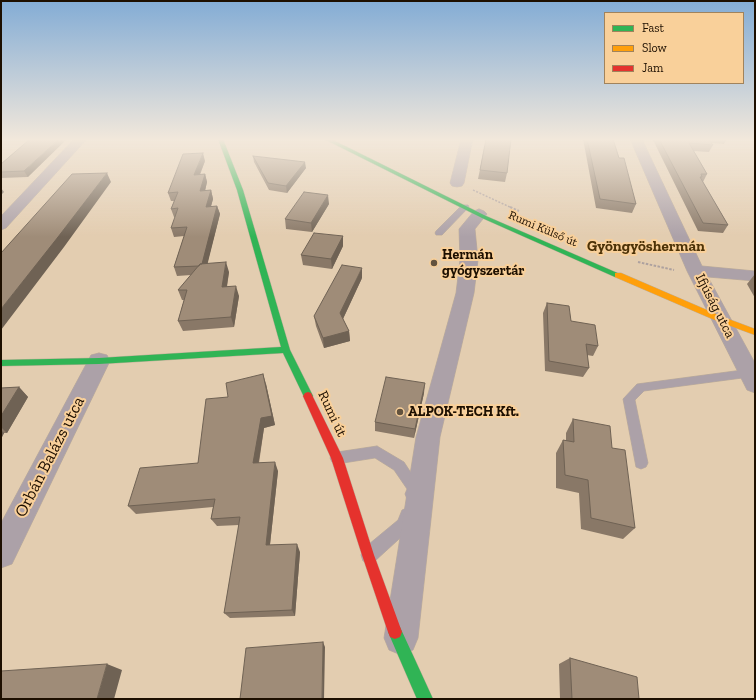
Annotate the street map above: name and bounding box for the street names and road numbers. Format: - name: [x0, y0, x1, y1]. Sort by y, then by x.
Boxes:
- street label: Rumi Külső út: [506, 208, 580, 250]
- street label: Ifjúság utca: [692, 271, 738, 341]
- street label: Rumi út: [314, 388, 350, 440]
- street label: Orbán Balázs utca: [11, 393, 89, 521]

